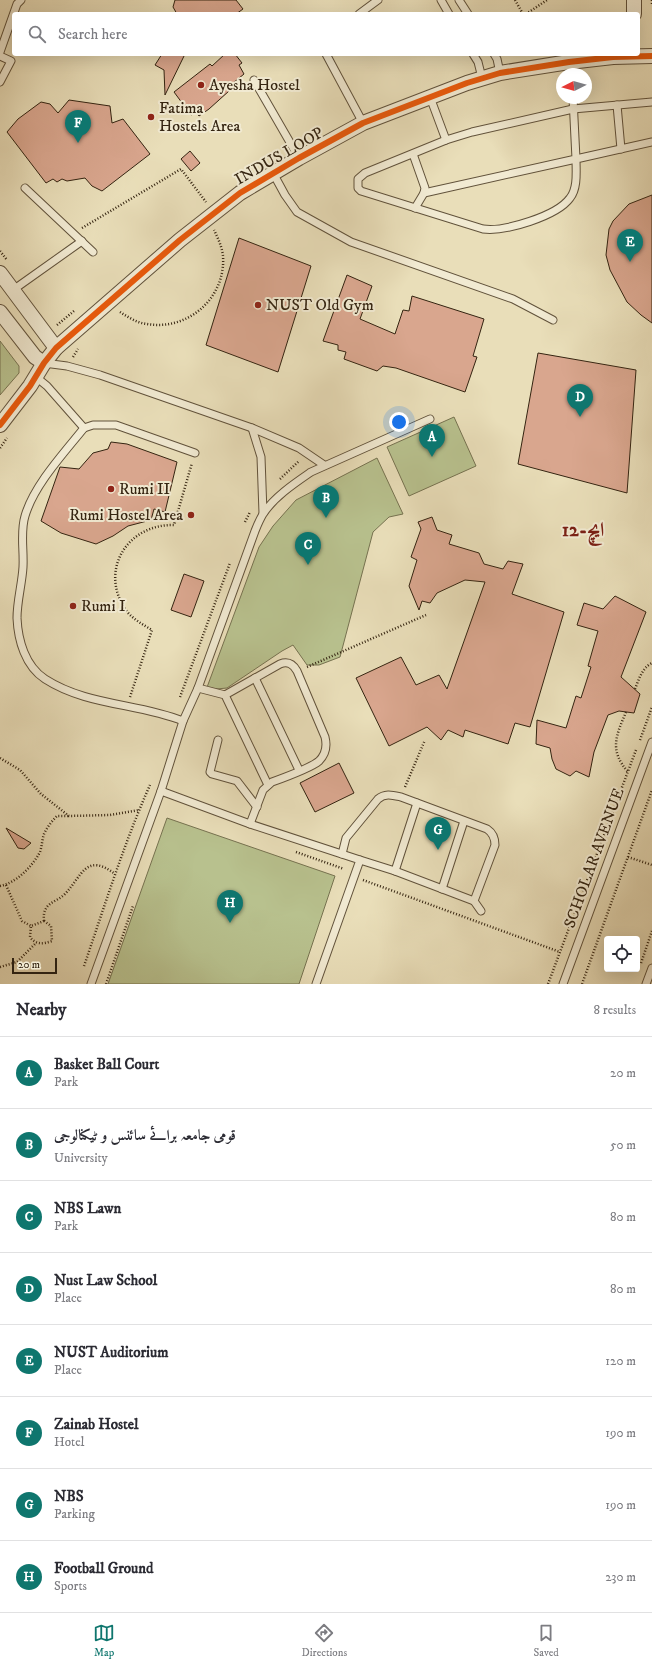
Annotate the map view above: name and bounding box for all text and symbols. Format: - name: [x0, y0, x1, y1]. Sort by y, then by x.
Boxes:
- search box: [12, 12, 640, 56]
- icon: search: [26, 23, 48, 45]
- text: Search here: [58, 25, 127, 44]
- north arrow: [556, 68, 592, 104]
- place label: Ayesha Hostel: [209, 75, 300, 95]
- marker: Ayesha Hostel: [196, 80, 206, 90]
- place label: Fatima Hostels Area: [159, 98, 240, 136]
- pin: F: [65, 110, 91, 143]
- marker: Fatima Hostels Area: [146, 112, 156, 122]
- street label: INDUS LOOP: [231, 123, 327, 189]
- pin: E: [617, 229, 643, 262]
- place label: NUST Old Gym: [266, 295, 374, 315]
- marker: NUST Old Gym: [253, 300, 263, 310]
- pin: D: [567, 384, 593, 417]
- your location: [389, 412, 409, 432]
- pin: A: [419, 424, 445, 457]
- place label: Rumi II: [119, 479, 171, 499]
- marker: Rumi II: [106, 484, 116, 494]
- pin: B: [313, 485, 339, 518]
- place label: Rumi Hostel Area: [69, 505, 183, 525]
- marker: Rumi Hostel Area: [186, 510, 196, 520]
- district label: ایچ-12: [562, 518, 604, 546]
- pin: C: [295, 532, 321, 565]
- place label: Rumi I: [81, 596, 126, 616]
- marker: Rumi I: [68, 601, 78, 611]
- street label: SCHOLAR AVENUE: [559, 785, 629, 931]
- pin: G: [425, 817, 451, 850]
- pin: H: [217, 890, 243, 923]
- map controls: [604, 936, 640, 972]
- button: locate: [604, 936, 640, 972]
- scale bar: [12, 956, 57, 975]
- text: 20 m: [18, 958, 40, 972]
- text: Nearby: [16, 999, 66, 1021]
- text: 8 results: [594, 1002, 636, 1018]
- text: Basket Ball Court: [54, 1055, 159, 1074]
- text: A: [25, 1065, 33, 1081]
- text: 20 m: [610, 1065, 636, 1081]
- text: Park: [54, 1074, 78, 1090]
- text: قومی جامعہ برائے سائنس و ٹیکنالوجی: [54, 1126, 236, 1145]
- text: B: [25, 1137, 33, 1153]
- text: 50 m: [610, 1137, 636, 1153]
- text: University: [54, 1150, 108, 1166]
- text: NBS Lawn: [54, 1199, 121, 1218]
- text: C: [25, 1209, 33, 1225]
- text: 80 m: [610, 1209, 636, 1225]
- text: Park: [54, 1218, 78, 1234]
- text: Nust Law School: [54, 1271, 157, 1290]
- text: D: [24, 1281, 34, 1297]
- text: 80 m: [610, 1281, 636, 1297]
- text: Place: [54, 1290, 82, 1306]
- text: NUST Auditorium: [54, 1343, 168, 1362]
- text: E: [24, 1353, 34, 1369]
- text: 120 m: [605, 1353, 636, 1369]
- text: Place: [54, 1362, 82, 1378]
- text: Zainab Hostel: [54, 1415, 139, 1434]
- text: F: [25, 1425, 33, 1441]
- text: 190 m: [605, 1425, 636, 1441]
- text: Hotel: [54, 1434, 85, 1450]
- text: NBS: [54, 1487, 84, 1506]
- text: G: [24, 1497, 34, 1513]
- text: 190 m: [605, 1497, 636, 1513]
- text: Parking: [54, 1506, 95, 1522]
- text: Football Ground: [54, 1559, 154, 1578]
- text: H: [24, 1569, 34, 1585]
- text: 230 m: [605, 1569, 636, 1585]
- text: Sports: [54, 1578, 87, 1594]
- tab: Map: [93, 1622, 115, 1660]
- tab: Directions: [302, 1622, 347, 1660]
- tab: Saved: [534, 1622, 559, 1660]

